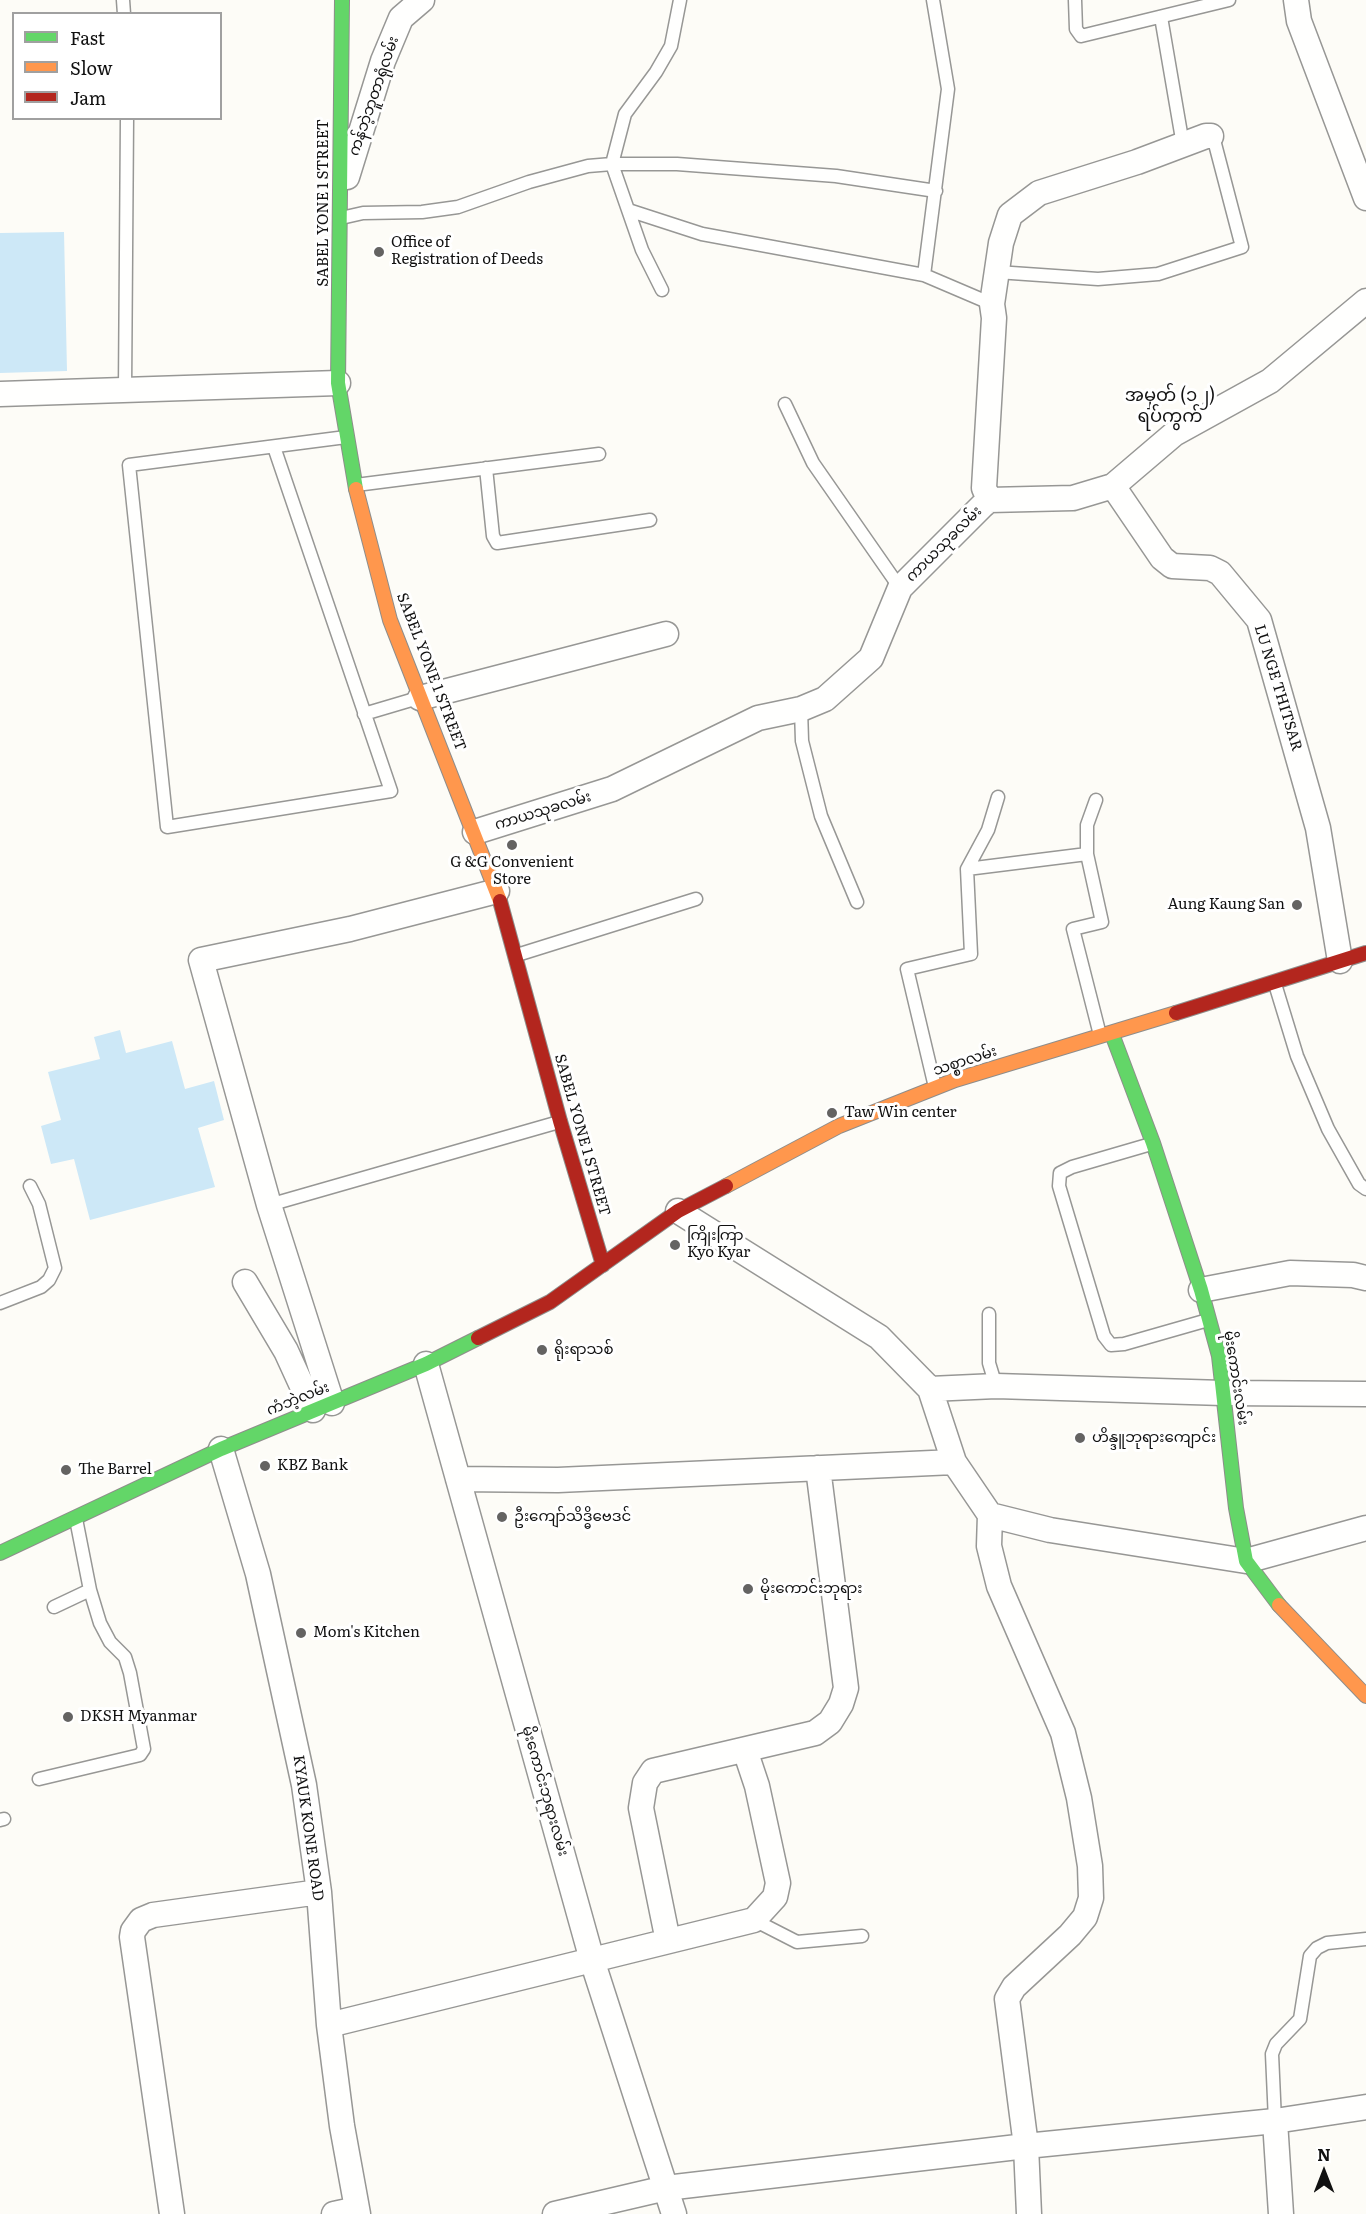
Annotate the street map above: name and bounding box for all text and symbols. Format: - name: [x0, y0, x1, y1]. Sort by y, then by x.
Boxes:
- legend: [12, 12, 222, 120]
- text: Fast: [70, 24, 105, 51]
- street label: ကန်ဘဲ့ဘူတာရုံလမ်း: [345, 34, 403, 158]
- text: Slow: [70, 54, 112, 81]
- text: Jam: [70, 84, 106, 111]
- street label: SABEL YONE 1 STREET: [315, 119, 333, 287]
- place label: Office of Registration of Deeds: [391, 234, 543, 269]
- marker: Office of Registration of Deeds: [372, 245, 386, 259]
- district label: အမှတ် (၁၂) ရပ်ကွက်: [1125, 385, 1215, 428]
- street label: ကာယသုခလမ်း: [902, 502, 986, 586]
- street label: SABEL YONE 1 STREET: [393, 591, 469, 753]
- street label: LU NGE THITSAR: [1250, 623, 1306, 753]
- street label: ကာယသုခလမ်း: [493, 788, 593, 834]
- marker: G &G Convenient Store: [505, 838, 519, 852]
- place label: G &G Convenient Store: [450, 854, 574, 889]
- place label: Aung Kaung San: [1167, 896, 1285, 914]
- marker: Aung Kaung San: [1290, 898, 1304, 912]
- street label: သစ္စာလမ်း: [931, 1042, 999, 1080]
- street label: SABEL YONE 1 STREET: [550, 1052, 614, 1218]
- place label: Taw Win center: [844, 1104, 957, 1122]
- marker: Taw Win center: [825, 1106, 839, 1120]
- place label: ကြိုးကြာ Kyo Kyar: [687, 1227, 750, 1262]
- marker: ကြိုးကြာ Kyo Kyar: [668, 1238, 682, 1252]
- street label: မိုးကောင်းလမ်း: [1220, 1329, 1252, 1427]
- place label: ရိုးရာသစ်: [554, 1341, 614, 1359]
- marker: ရိုးရာသစ်: [535, 1343, 549, 1357]
- street label: ကံဘဲ့လမ်း: [264, 1378, 332, 1420]
- place label: ဟိန္ဒူဘုရားကျောင်း: [1092, 1429, 1216, 1447]
- marker: ဟိန္ဒူဘုရားကျောင်း: [1073, 1431, 1087, 1445]
- place label: KBZ Bank: [277, 1457, 348, 1475]
- marker: KBZ Bank: [258, 1459, 272, 1473]
- place label: The Barrel: [78, 1461, 152, 1479]
- marker: The Barrel: [59, 1463, 73, 1477]
- place label: ဦးကျော်သိဒ္ဓိဗေဒင်: [514, 1508, 631, 1526]
- marker: ဦးကျော်သိဒ္ဓိဗေဒင်: [495, 1510, 509, 1524]
- place label: မိုးကောင်းဘုရား: [760, 1580, 862, 1598]
- marker: မိုးကောင်းဘုရား: [741, 1582, 755, 1596]
- place label: Mom's Kitchen: [313, 1624, 420, 1642]
- marker: Mom's Kitchen: [294, 1626, 308, 1640]
- place label: DKSH Myanmar: [80, 1708, 197, 1726]
- marker: DKSH Myanmar: [61, 1710, 75, 1724]
- street label: မိုးကောင်းဘုရားလမ်း: [518, 1724, 572, 1858]
- street label: KYAUK KONE ROAD: [289, 1754, 327, 1902]
- north arrow: [1294, 2142, 1354, 2202]
- text: N: [1317, 2142, 1331, 2166]

